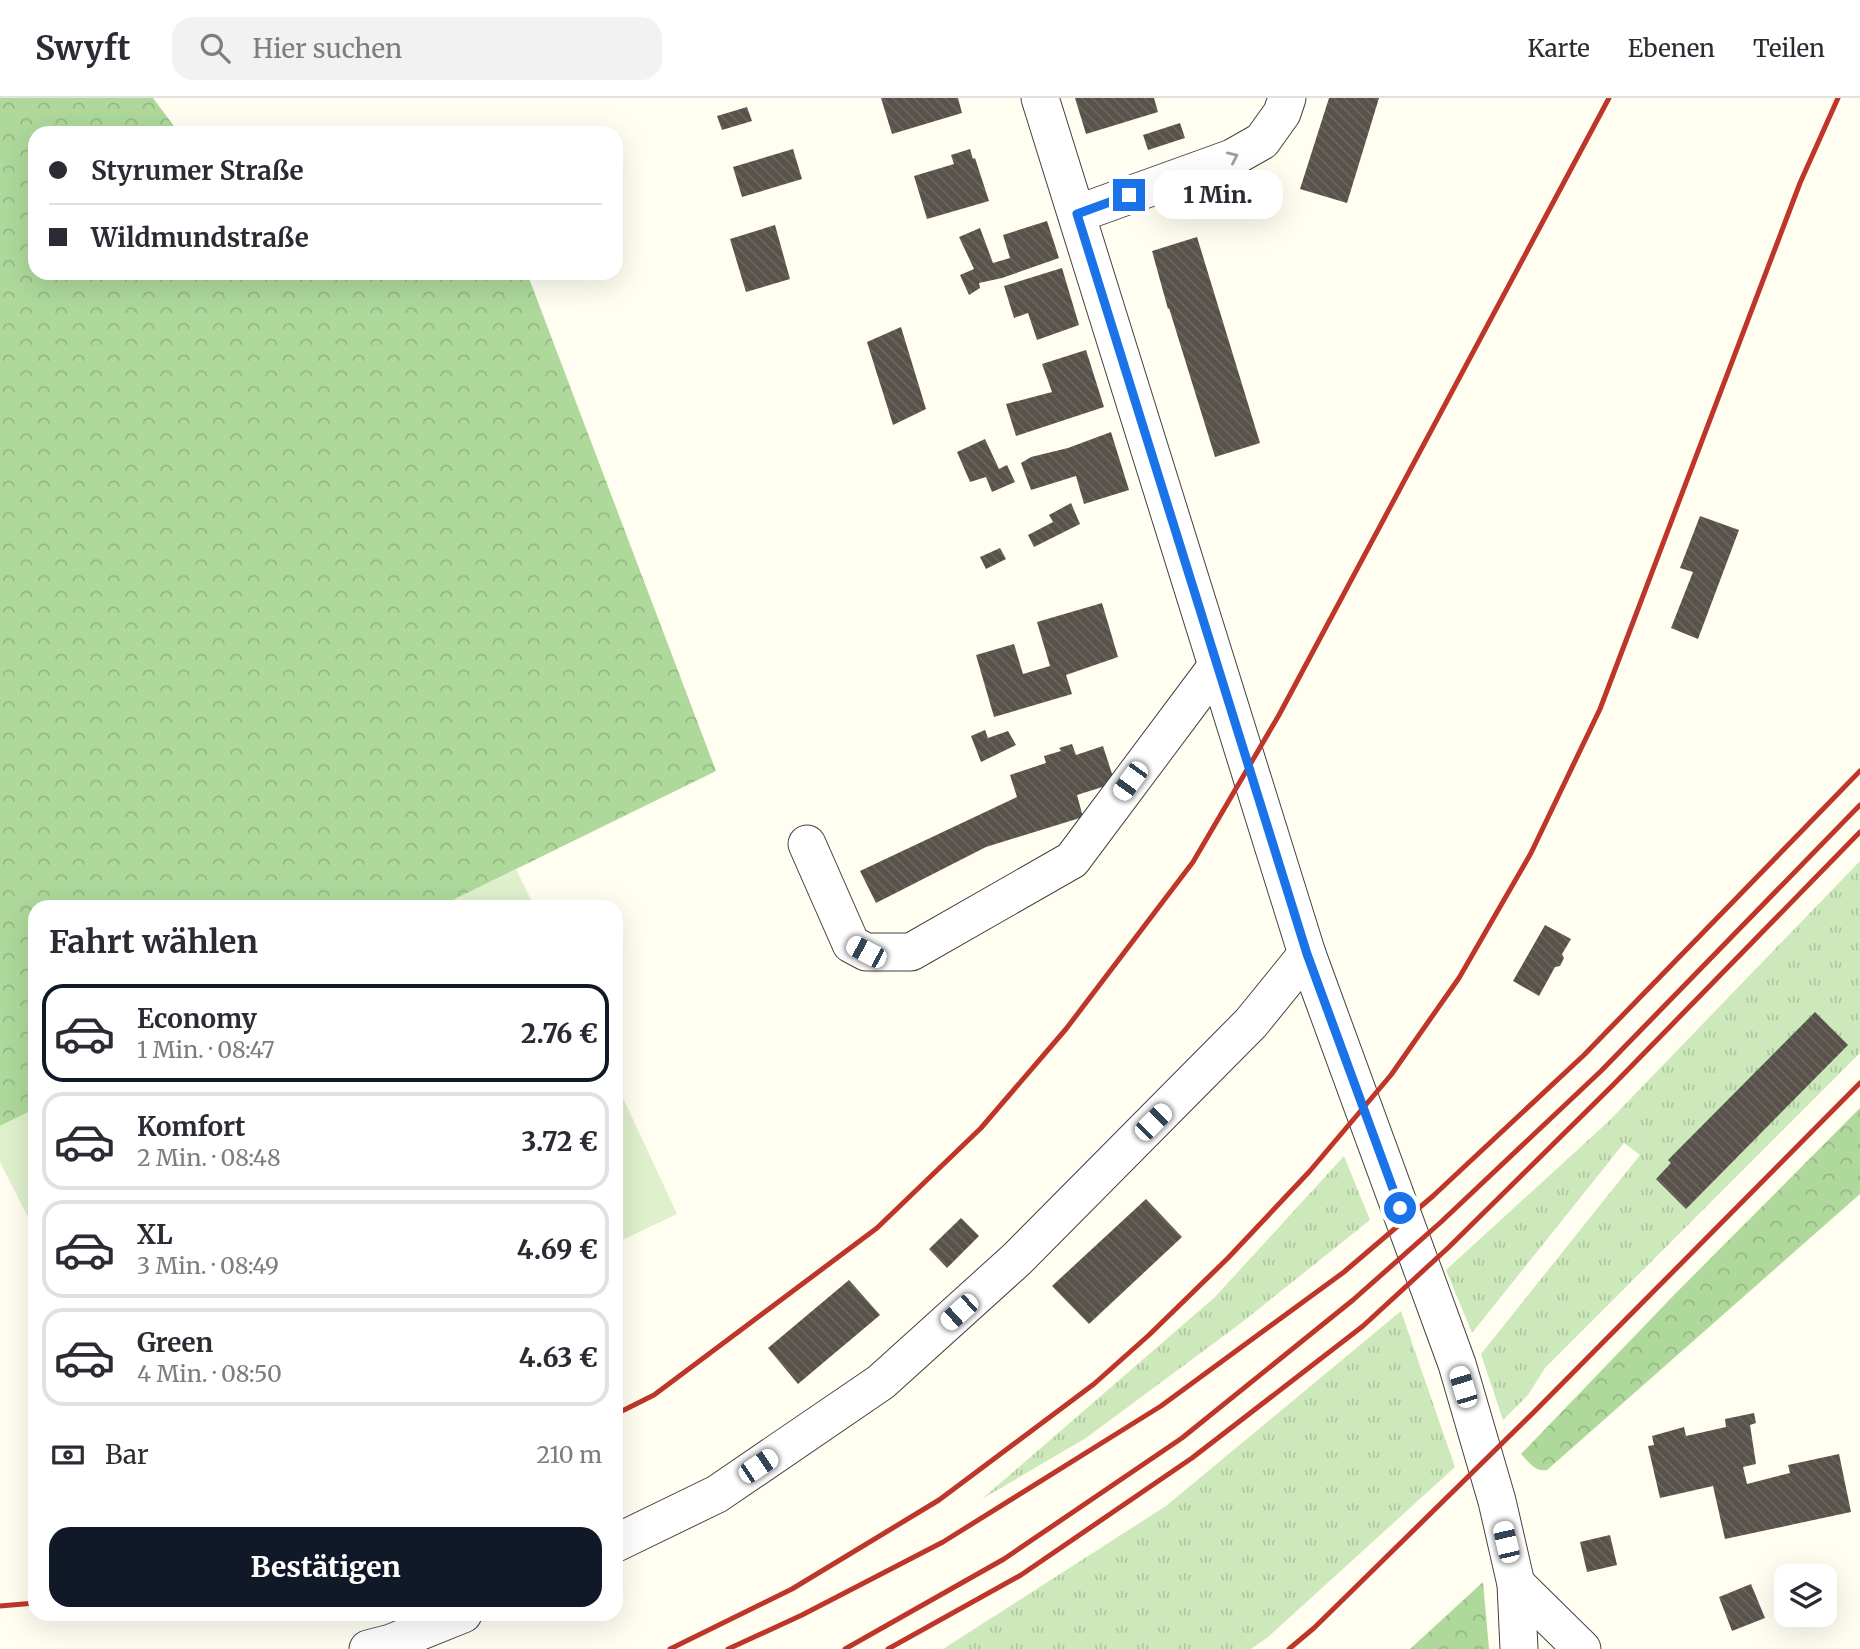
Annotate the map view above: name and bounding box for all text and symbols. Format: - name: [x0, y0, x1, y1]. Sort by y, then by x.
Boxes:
- search box: [172, 17, 662, 80]
- text: Swyft: [35, 28, 130, 69]
- icon: search: [196, 29, 234, 67]
- text: Hier suchen: [252, 32, 402, 65]
- text: Karte: [1527, 33, 1590, 64]
- text: Ebenen: [1628, 33, 1715, 64]
- text: Teilen: [1753, 33, 1825, 64]
- one-way arrow: [1226, 151, 1238, 165]
- text: Styrumer Straße: [91, 154, 304, 187]
- callout: 1 Min.: [1154, 170, 1283, 220]
- route end: [1113, 179, 1145, 211]
- text: 1 Min.: [1183, 180, 1253, 209]
- text: Wildmundstraße: [91, 221, 309, 254]
- car: [1110, 758, 1151, 804]
- text: Fahrt wählen: [49, 922, 258, 962]
- car: [843, 933, 890, 971]
- icon: car: [53, 1002, 116, 1065]
- text: Economy: [137, 1002, 257, 1035]
- text: 2.76 €: [521, 1017, 598, 1050]
- text: 1 Min. · 08:47: [137, 1035, 275, 1064]
- car: [1131, 1100, 1176, 1144]
- icon: car: [53, 1110, 116, 1173]
- text: Komfort: [137, 1110, 246, 1143]
- text: 3.72 €: [522, 1125, 598, 1158]
- text: 2 Min. · 08:48: [137, 1143, 281, 1172]
- route start: [1384, 1192, 1416, 1224]
- icon: car: [53, 1218, 116, 1281]
- text: XL: [137, 1218, 173, 1251]
- text: 4.69 €: [517, 1233, 598, 1266]
- text: 3 Min. · 08:49: [137, 1251, 279, 1280]
- car: [937, 1290, 982, 1334]
- icon: car: [53, 1326, 116, 1389]
- text: Green: [137, 1326, 213, 1359]
- text: 4.63 €: [519, 1341, 598, 1374]
- text: 4 Min. · 08:50: [137, 1359, 282, 1388]
- car: [1447, 1364, 1480, 1410]
- icon: cash: [49, 1436, 87, 1474]
- text: Bar: [105, 1438, 149, 1471]
- text: 210 m: [537, 1440, 602, 1469]
- car: [735, 1446, 782, 1486]
- car: [1492, 1519, 1521, 1565]
- button: Bestätigen: [49, 1527, 602, 1607]
- map controls: [1774, 1564, 1837, 1627]
- button: layers: [1774, 1564, 1837, 1627]

